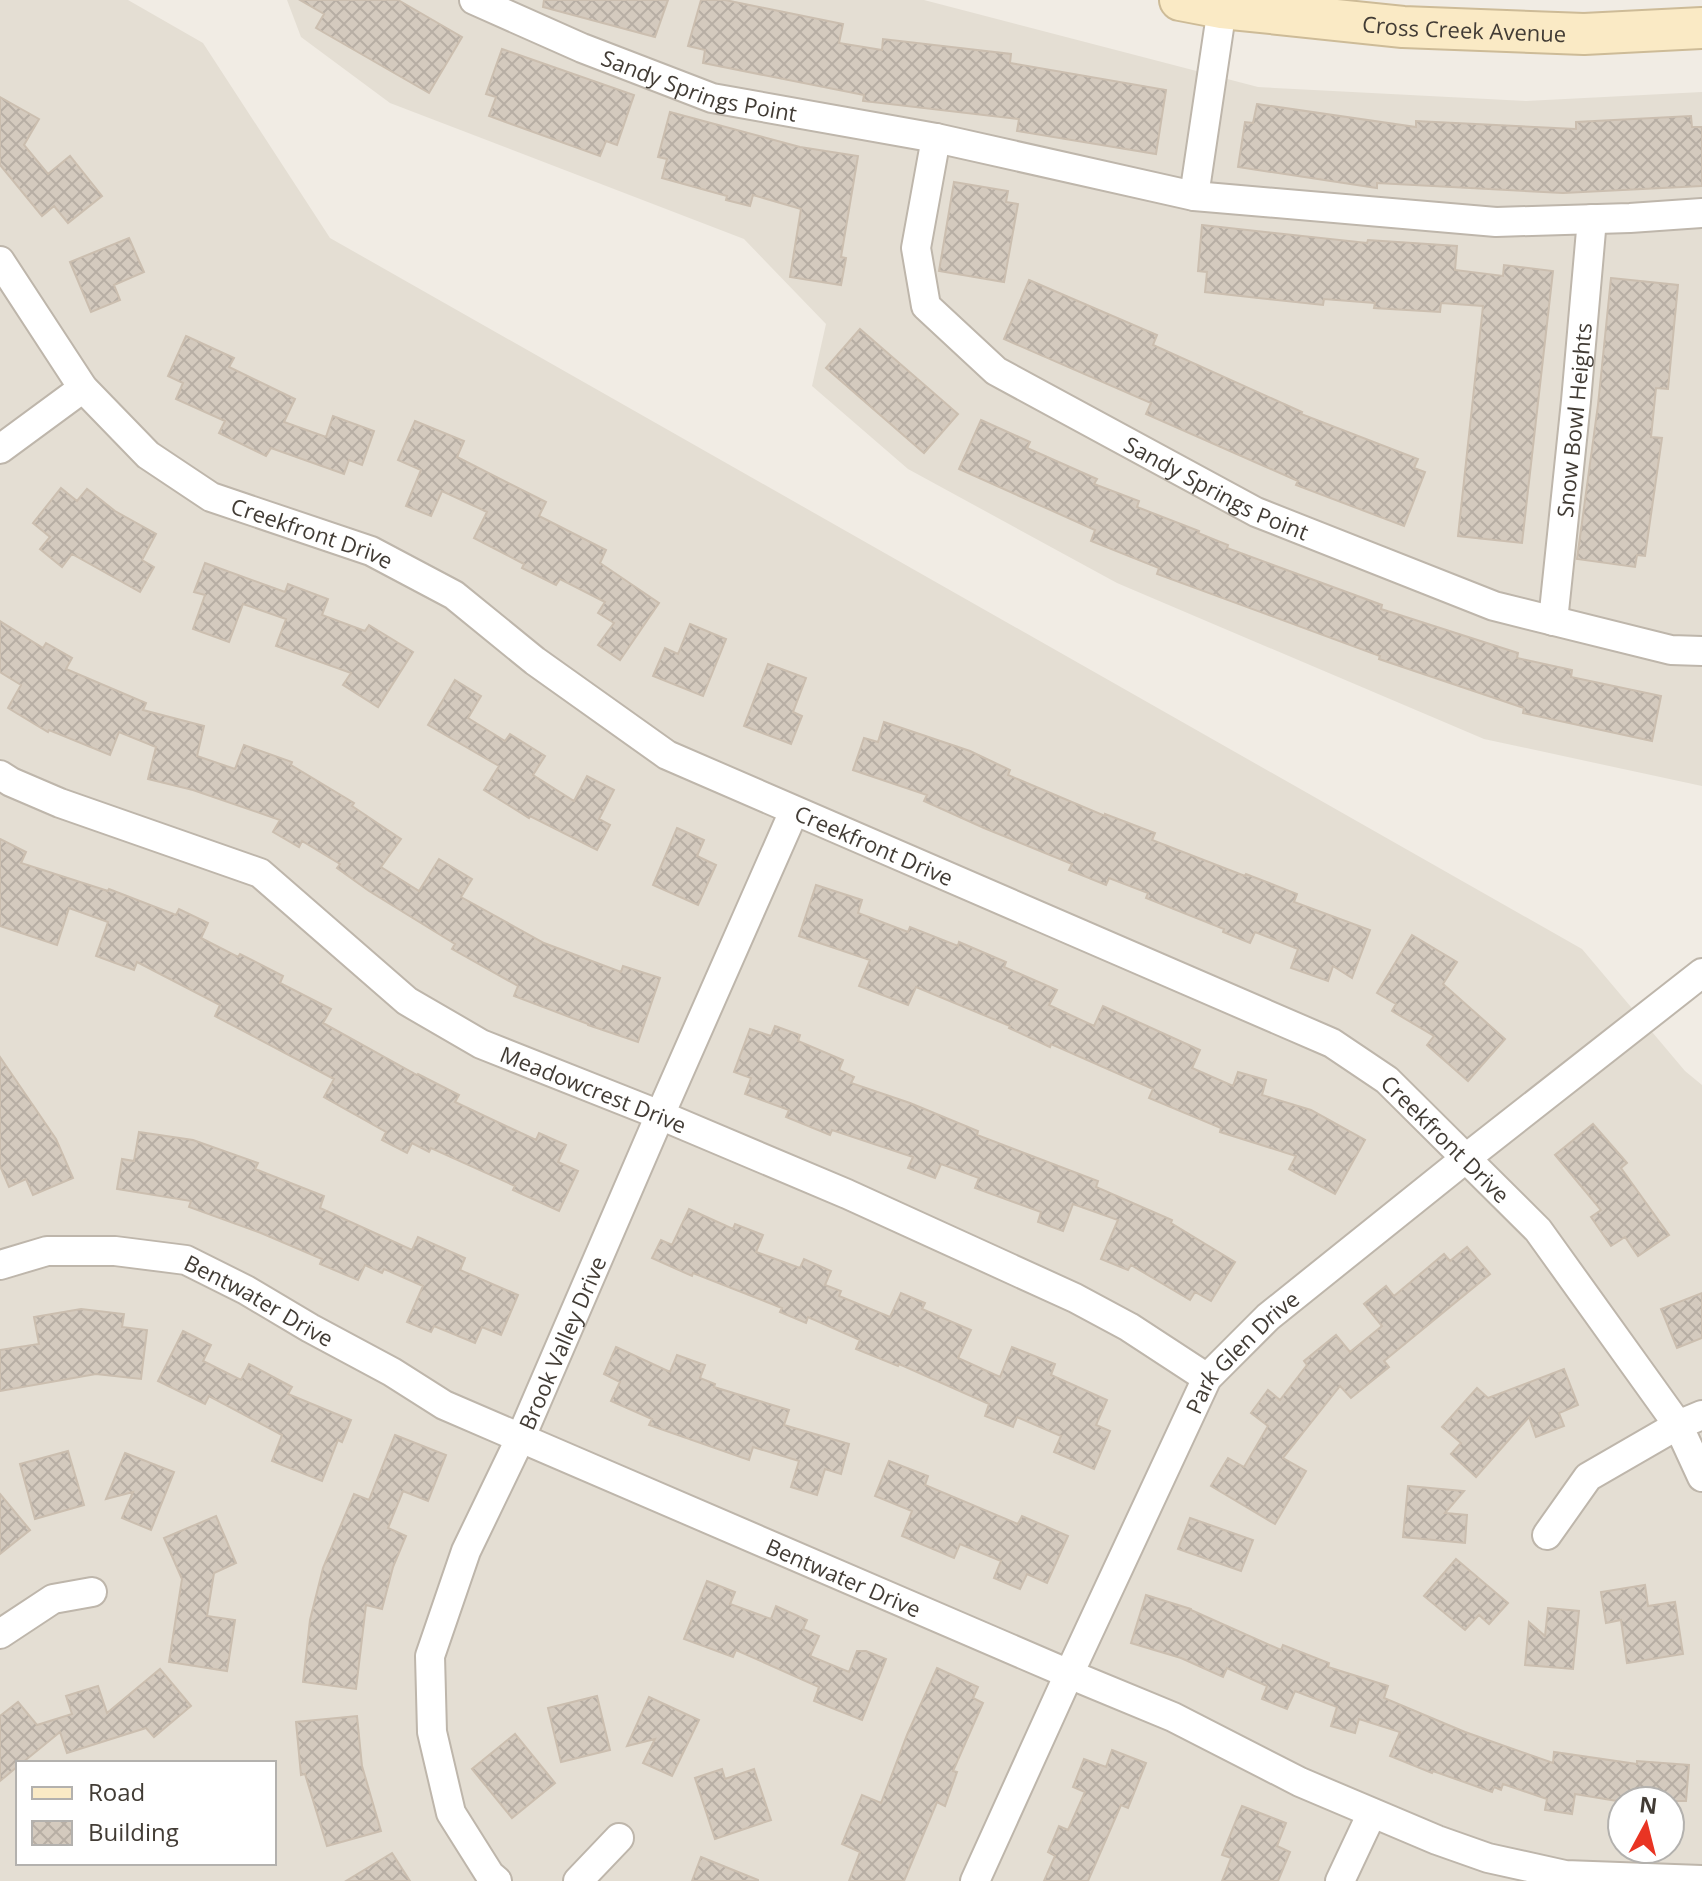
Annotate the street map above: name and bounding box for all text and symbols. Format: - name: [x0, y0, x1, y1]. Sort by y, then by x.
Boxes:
- street label: Cross Creek Avenue: [1361, 8, 1567, 48]
- street label: Sandy Springs Point: [597, 42, 800, 128]
- street label: Snow Bowl Heights: [1549, 322, 1598, 519]
- street label: Sandy Springs Point: [1119, 428, 1313, 546]
- street label: Creekfront Drive: [227, 490, 399, 575]
- street label: Creekfront Drive: [790, 797, 958, 892]
- street label: Meadowcrest Drive: [496, 1038, 691, 1140]
- street label: Creekfront Drive: [1375, 1068, 1517, 1209]
- street label: Bentwater Drive: [180, 1247, 339, 1353]
- street label: Brook Valley Drive: [511, 1251, 612, 1434]
- street label: Park Glen Drive: [1178, 1283, 1305, 1418]
- street label: Bentwater Drive: [762, 1530, 926, 1624]
- legend: [16, 1761, 276, 1865]
- text: Road: [88, 1775, 145, 1808]
- north arrow: [1606, 1785, 1686, 1865]
- text: N: [1638, 1788, 1659, 1820]
- text: Building: [88, 1815, 179, 1848]

